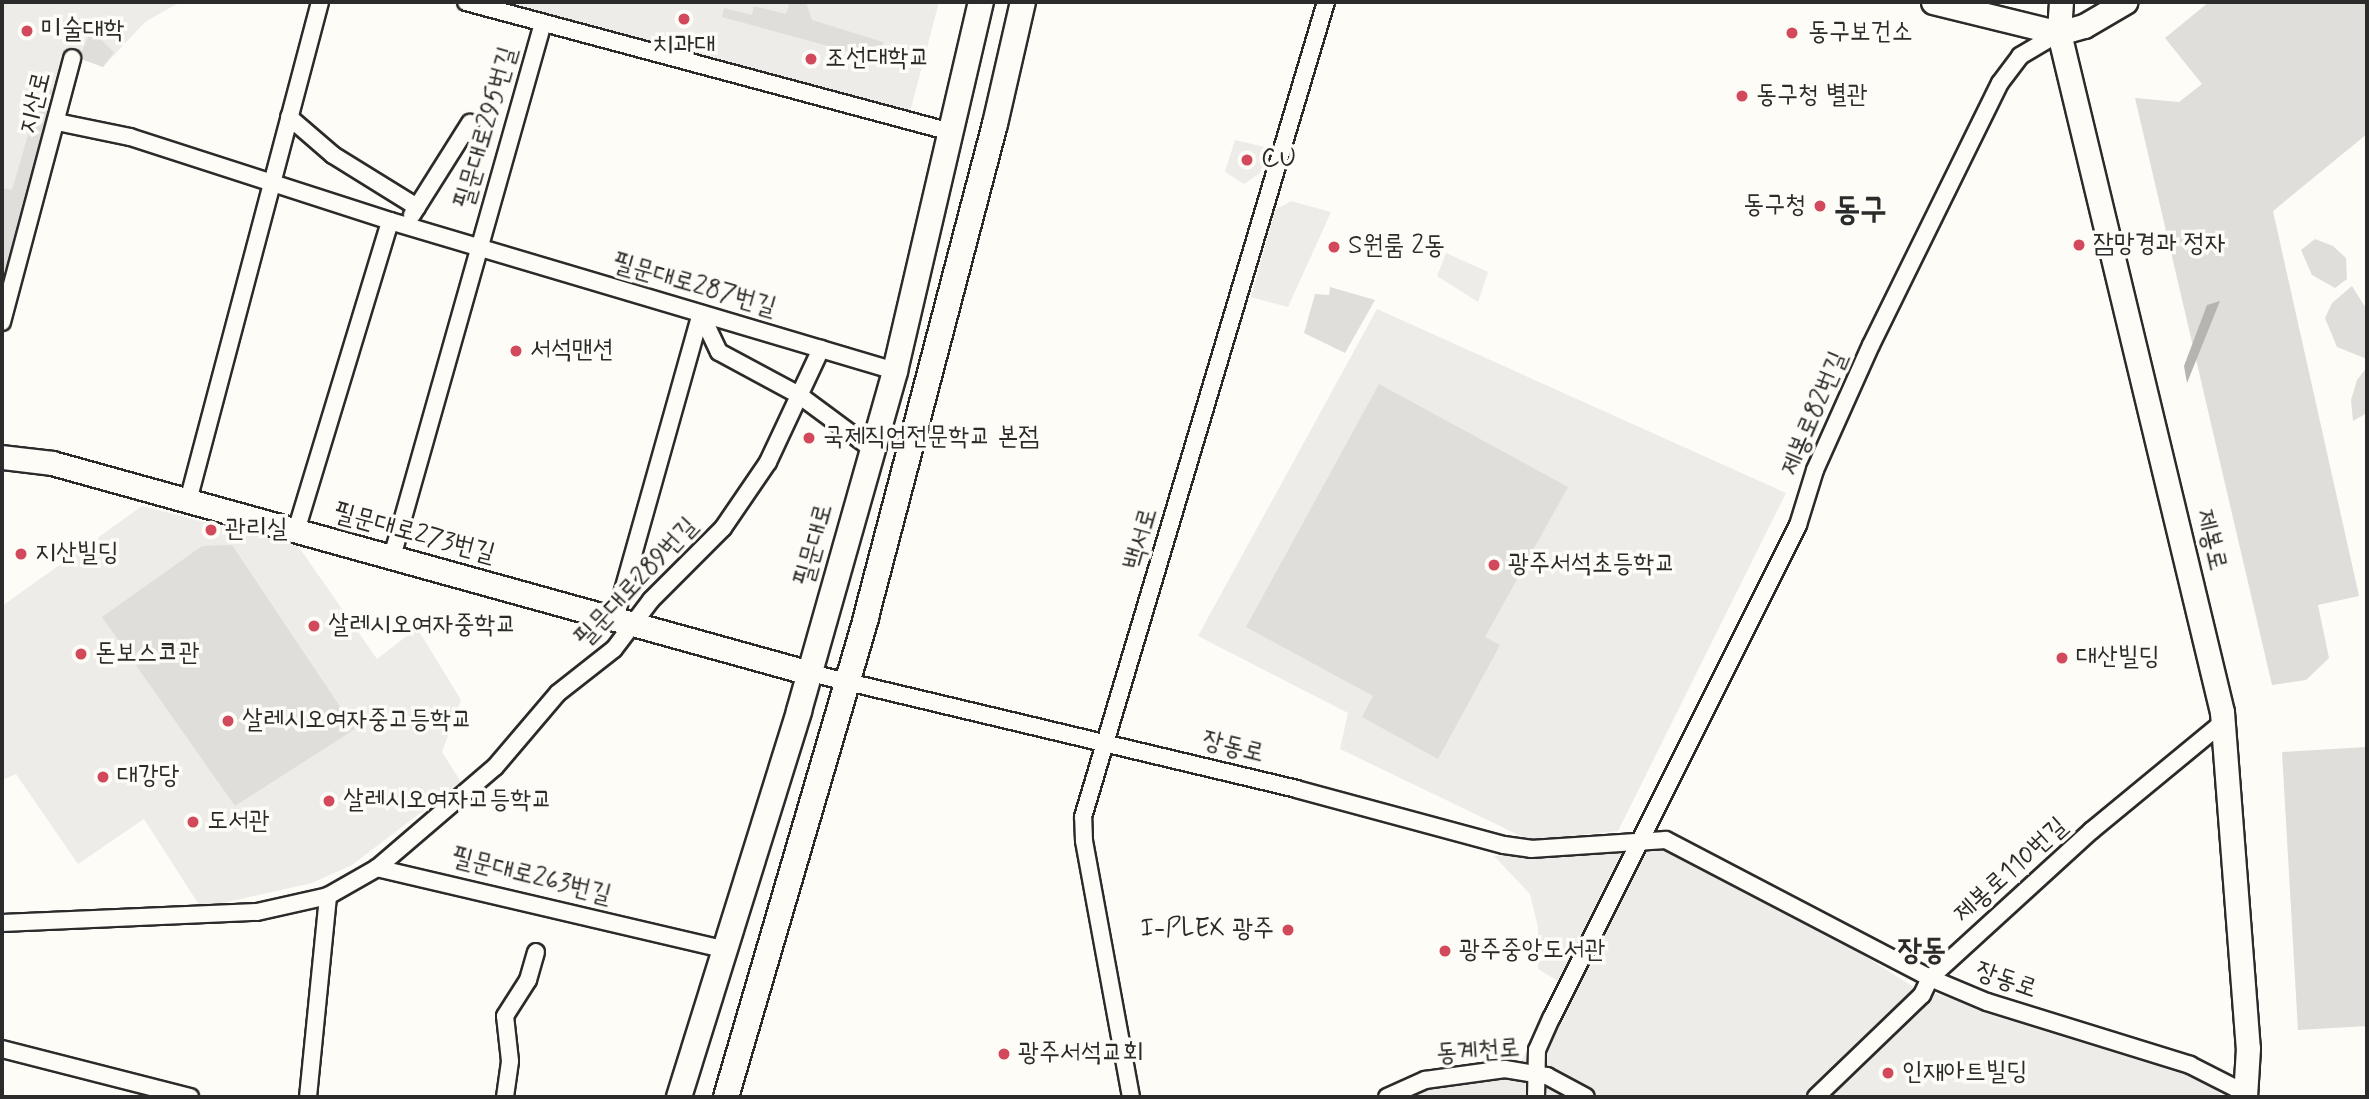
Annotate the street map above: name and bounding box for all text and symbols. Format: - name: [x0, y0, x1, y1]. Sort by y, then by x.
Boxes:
- marker: 치과대: [676, 11, 692, 27]
- place label: 미술대학: [41, 15, 125, 47]
- place label: 동구보건소: [1808, 17, 1913, 49]
- marker: 미술대학: [19, 23, 35, 39]
- marker: 동구보건소: [1782, 23, 1802, 43]
- place label: 치과대: [653, 30, 715, 62]
- place label: 조선대학교: [825, 43, 930, 75]
- street label: 필문대로295번길: [449, 44, 525, 212]
- marker: 조선대학교: [803, 51, 819, 67]
- street label: 지산로: [13, 69, 59, 137]
- place label: 동구청 별관: [1756, 80, 1868, 112]
- marker: 동구청 별관: [1734, 88, 1750, 104]
- place label: CU: [1261, 144, 1296, 176]
- marker: CU: [1239, 152, 1255, 168]
- place label: 동구청: [1743, 190, 1806, 222]
- district label: 동구: [1833, 191, 1887, 231]
- marker: 동구청: [1812, 198, 1828, 214]
- place label: 잠망경과 정자: [2093, 229, 2226, 261]
- place label: S원룸 2동: [1348, 231, 1445, 263]
- marker: 잠망경과 정자: [2071, 237, 2087, 253]
- marker: S원룸 2동: [1326, 239, 1342, 255]
- street label: 필문대로287번길: [609, 248, 779, 324]
- place label: 서석맨션: [530, 335, 614, 367]
- marker: 서석맨션: [508, 343, 524, 359]
- street label: 제봉로82번길: [1775, 347, 1855, 481]
- place label: 국제직업전문학교 본점: [823, 422, 1039, 454]
- marker: 국제직업전문학교 본점: [801, 430, 817, 446]
- street label: 필문대로273번길: [330, 497, 498, 571]
- street label: 필문대로: [789, 501, 841, 589]
- street label: 백서로: [1118, 505, 1166, 573]
- street label: 제봉로: [2188, 506, 2232, 574]
- street label: 필문대로289번길: [569, 512, 705, 654]
- place label: 관리실: [225, 514, 288, 546]
- marker: 관리실: [203, 522, 219, 538]
- place label: 지산빌딩: [35, 538, 119, 570]
- marker: 지산빌딩: [13, 546, 29, 562]
- place label: 광주서석초등학교: [1508, 549, 1675, 581]
- marker: 광주서석초등학교: [1486, 557, 1502, 573]
- place label: 살레시오여자중학교: [328, 610, 516, 642]
- marker: 살레시오여자중학교: [306, 618, 322, 634]
- place label: 돈보스코관: [95, 638, 200, 670]
- place label: 대산빌딩: [2076, 642, 2160, 674]
- marker: 돈보스코관: [73, 646, 89, 662]
- marker: 대산빌딩: [2054, 650, 2070, 666]
- place label: 살레시오여자중고등학교: [242, 705, 472, 737]
- marker: 살레시오여자중고등학교: [220, 713, 236, 729]
- street label: 장동로: [1199, 725, 1267, 771]
- place label: 대강당: [117, 761, 180, 793]
- marker: 대강당: [95, 769, 111, 785]
- place label: 살레시오여자고등학교: [343, 785, 552, 817]
- marker: 살레시오여자고등학교: [321, 793, 337, 809]
- place label: 도서관: [207, 806, 270, 838]
- street label: 제봉로110번길: [1948, 812, 2074, 930]
- marker: 도서관: [185, 814, 201, 830]
- street label: 필문대로263번길: [448, 842, 614, 912]
- place label: I-PLEX 광주: [1140, 914, 1274, 946]
- marker: I-PLEX 광주: [1280, 922, 1296, 938]
- district label: 장동: [1898, 933, 1946, 969]
- place label: 광주중앙도서관: [1459, 935, 1605, 967]
- marker: 광주중앙도서관: [1437, 943, 1453, 959]
- street label: 장동로: [1971, 956, 2041, 1006]
- street label: 동계천로: [1435, 1034, 1521, 1070]
- place label: 광주서석교회: [1018, 1038, 1144, 1070]
- marker: 광주서석교회: [996, 1046, 1012, 1062]
- place label: 인재아트빌딩: [1902, 1057, 2028, 1089]
- marker: 인재아트빌딩: [1880, 1065, 1896, 1081]

